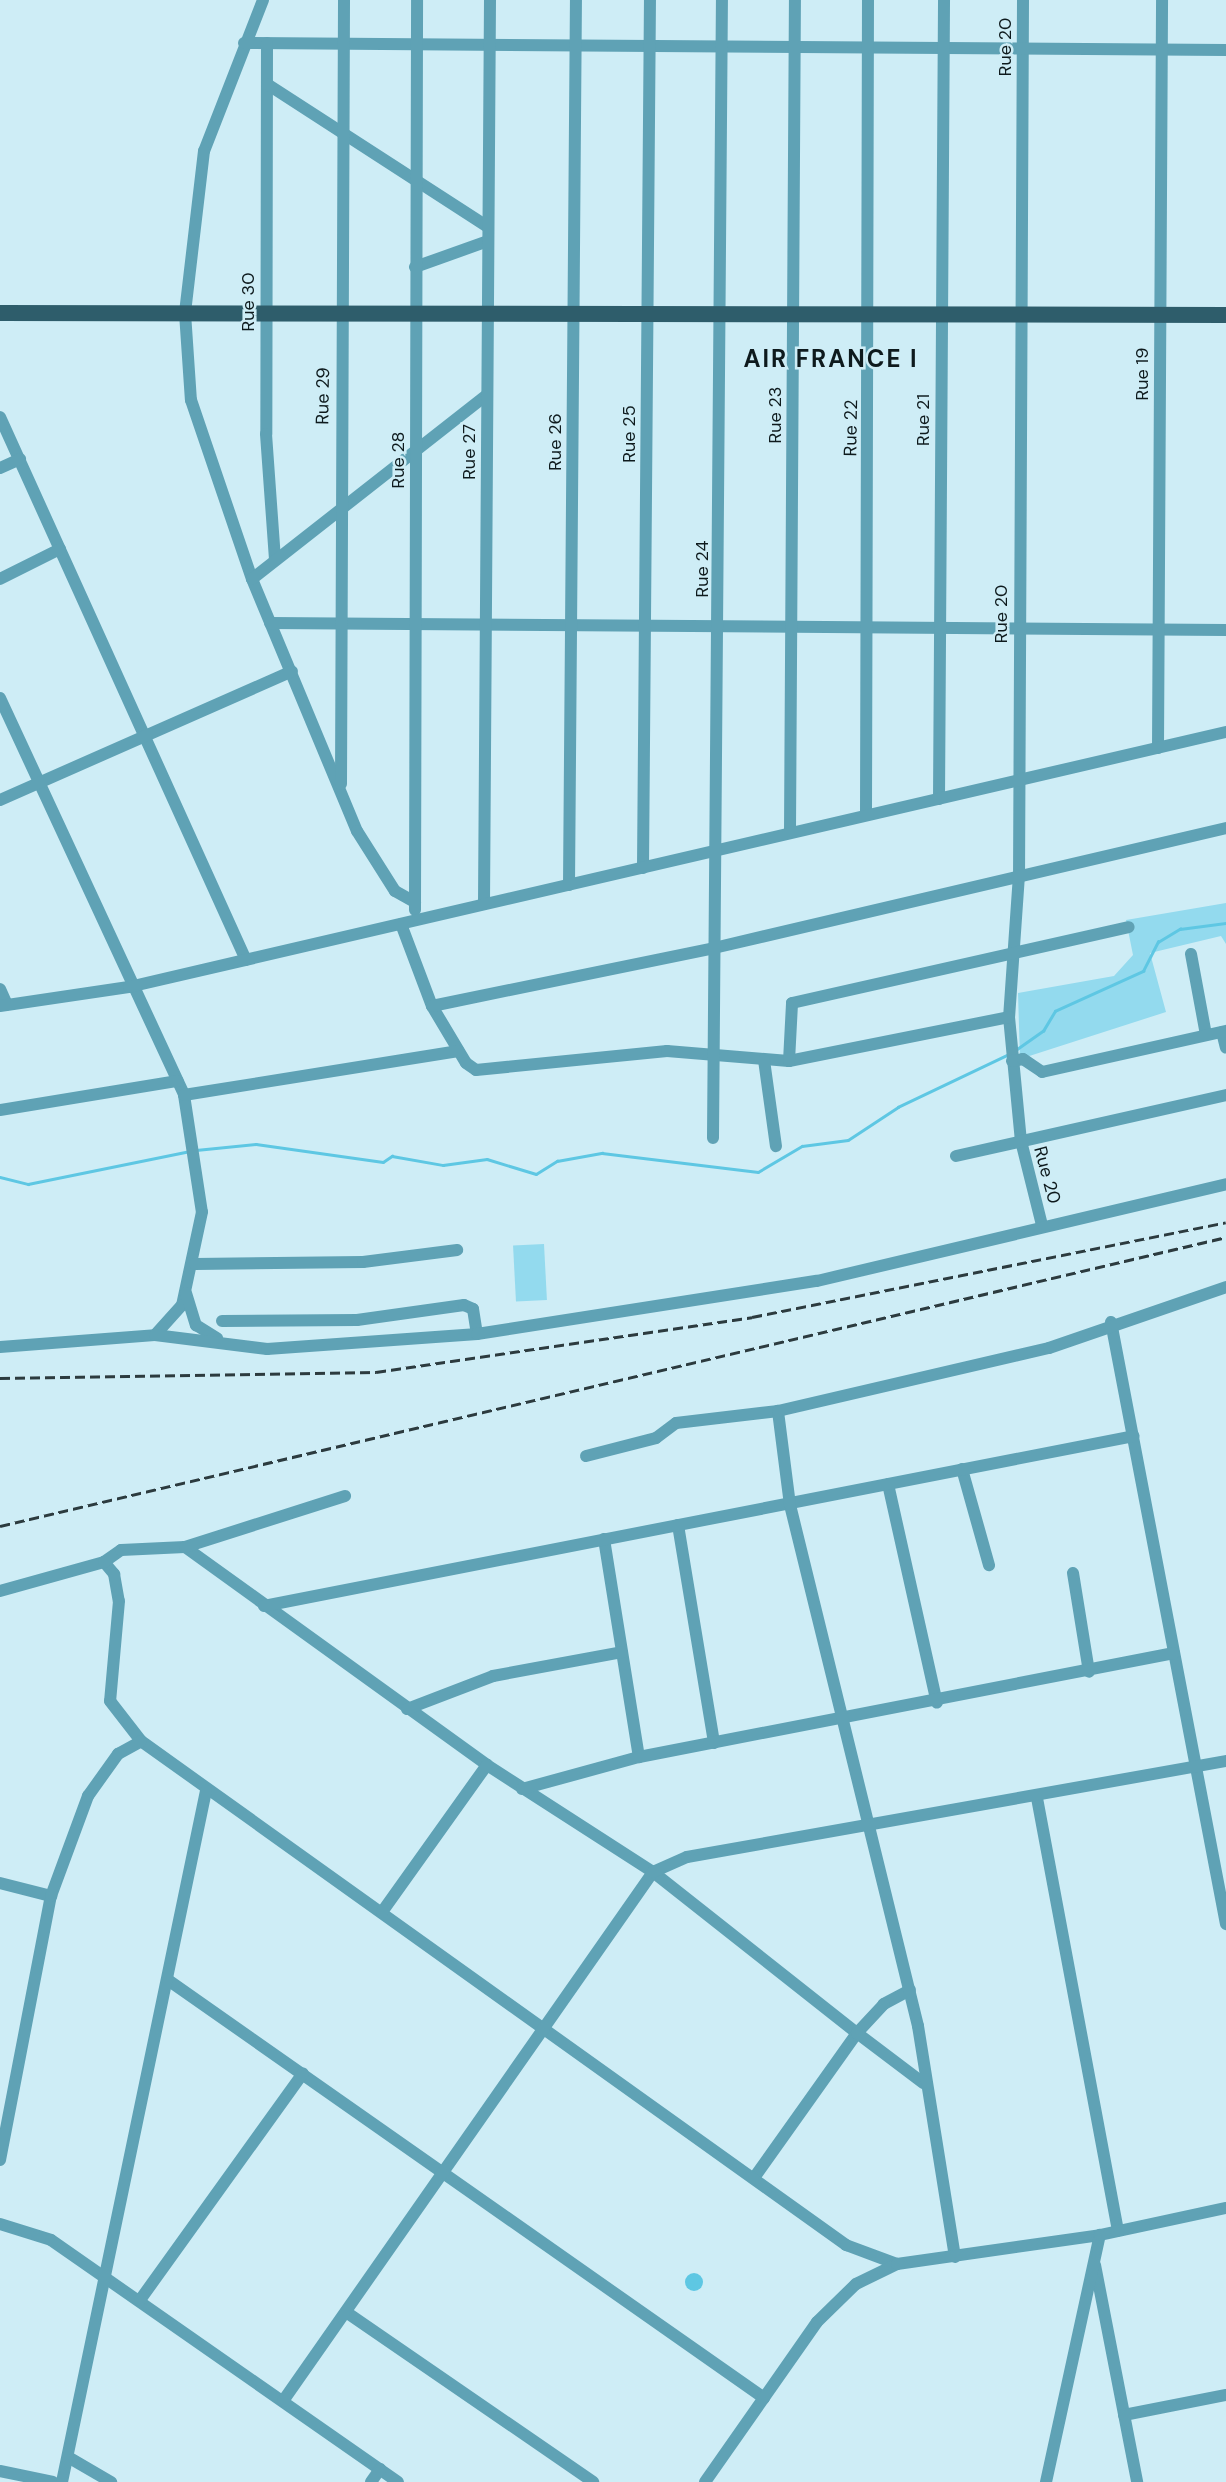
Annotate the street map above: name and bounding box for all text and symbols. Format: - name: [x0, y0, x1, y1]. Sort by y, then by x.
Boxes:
- street label: Rue 20: [994, 18, 1016, 76]
- street label: Rue 30: [237, 273, 259, 331]
- district label: AIR FRANCE I: [745, 345, 917, 373]
- street label: Rue 19: [1131, 348, 1153, 400]
- street label: Rue 29: [312, 367, 334, 425]
- street label: Rue 23: [764, 386, 786, 444]
- street label: Rue 21: [912, 394, 934, 446]
- street label: Rue 22: [840, 399, 862, 457]
- street label: Rue 25: [618, 405, 640, 463]
- street label: Rue 26: [544, 413, 566, 471]
- street label: Rue 27: [458, 424, 480, 480]
- street label: Rue 28: [387, 431, 409, 489]
- street label: Rue 24: [691, 540, 713, 598]
- street label: Rue 20: [990, 585, 1012, 643]
- street label: Rue 20: [1029, 1144, 1065, 1206]

